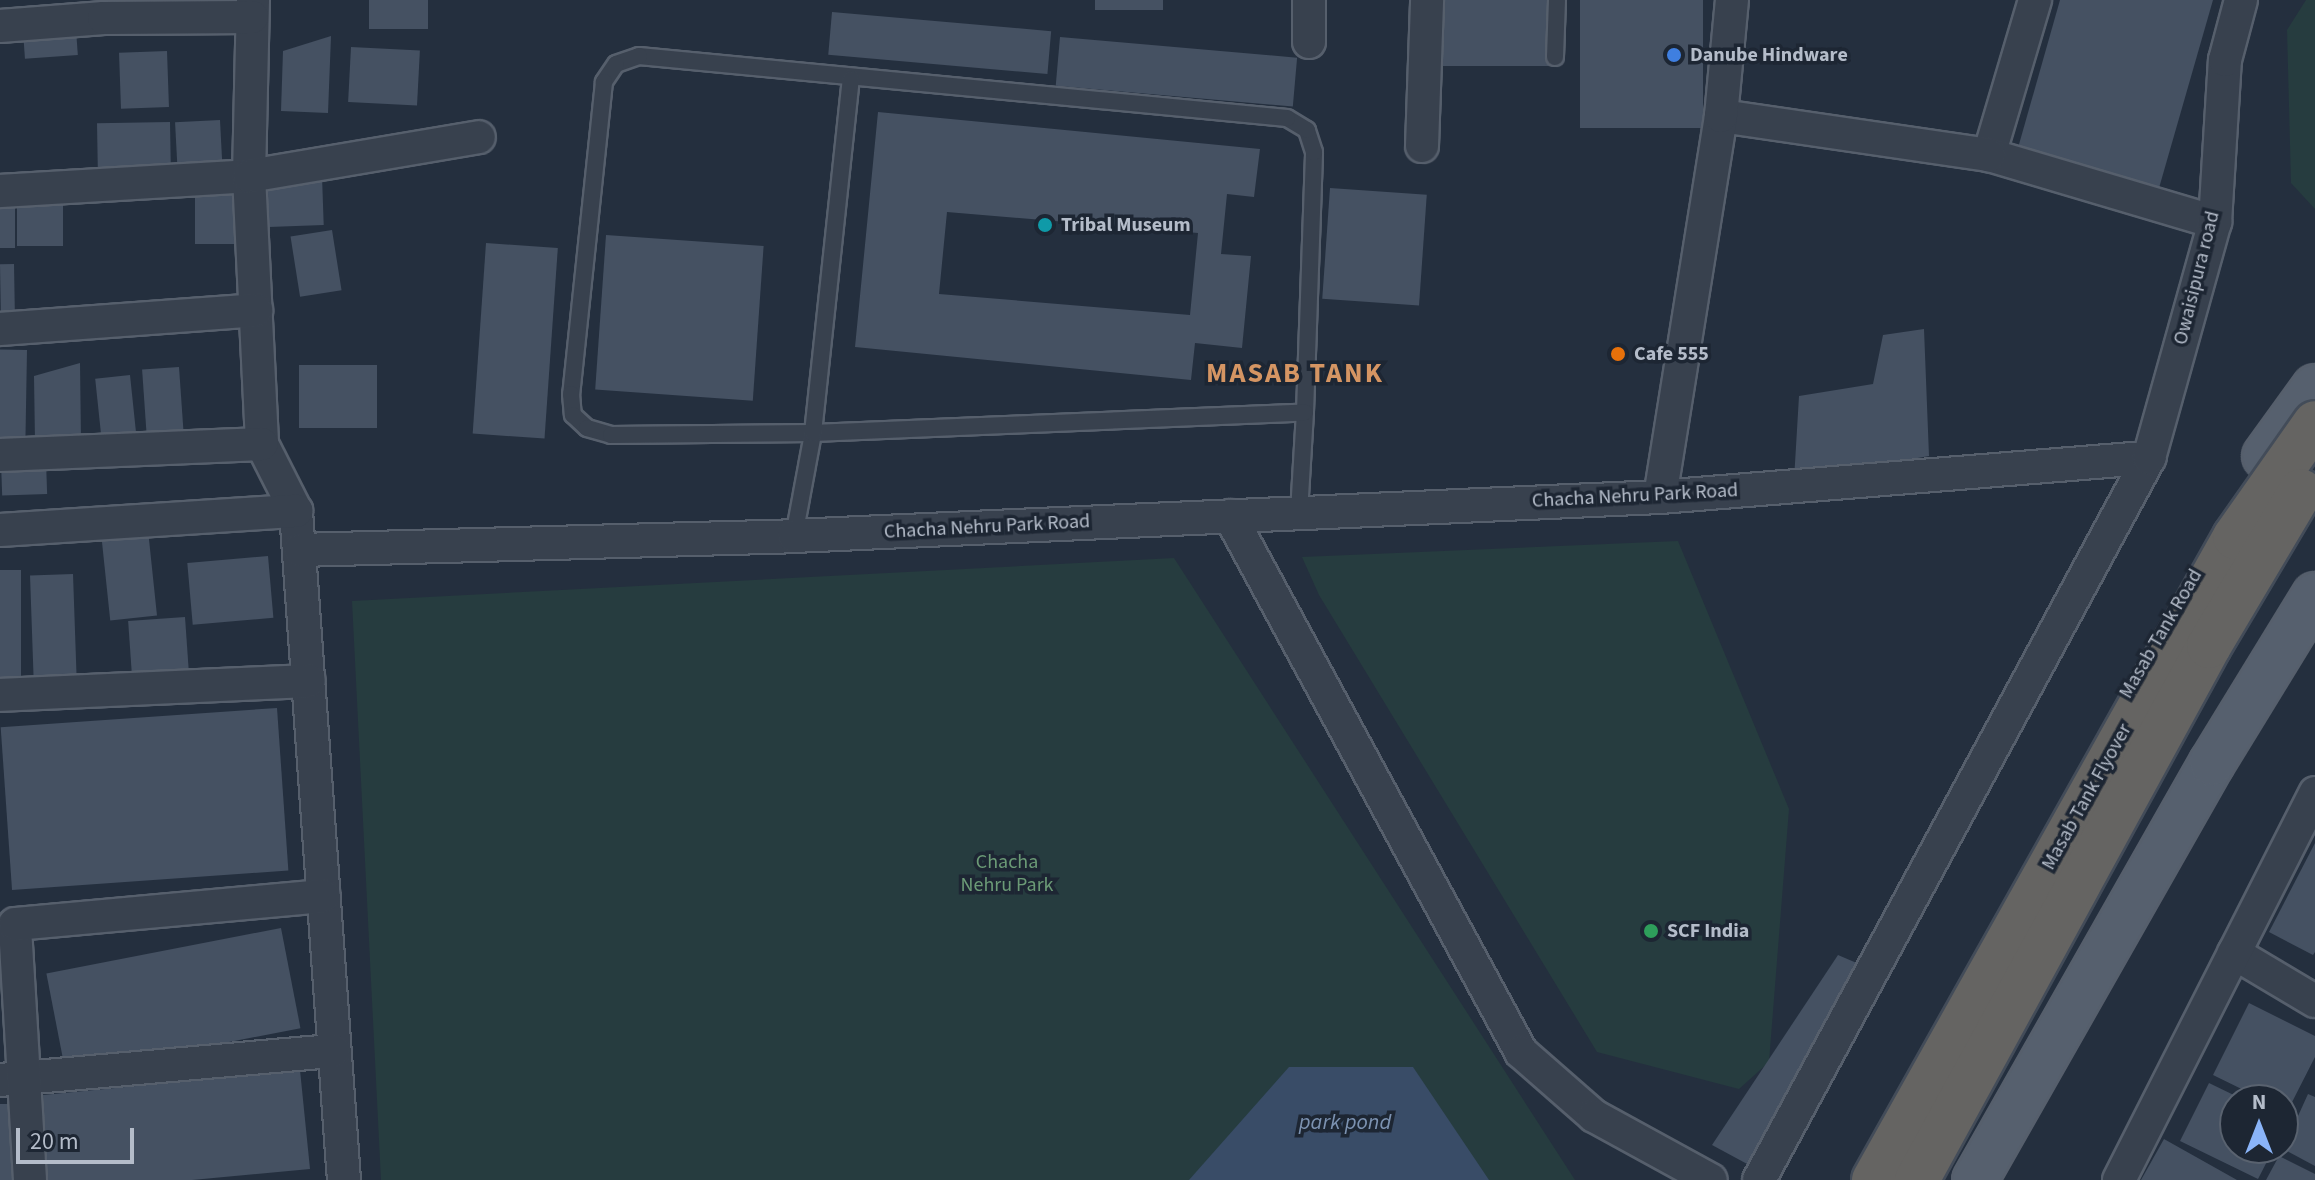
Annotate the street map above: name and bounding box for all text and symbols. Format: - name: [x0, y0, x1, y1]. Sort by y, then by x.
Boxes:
- place label: Danube Hindware: [1690, 43, 1848, 67]
- marker: Danube Hindware: [1665, 46, 1683, 64]
- street label: Owaisipura road: [2169, 209, 2225, 347]
- place label: Tribal Museum: [1061, 213, 1191, 237]
- marker: Tribal Museum: [1036, 216, 1054, 234]
- place label: Cafe 555: [1634, 342, 1709, 366]
- marker: Cafe 555: [1609, 345, 1627, 363]
- district label: MASAB TANK: [1206, 356, 1384, 390]
- street label: Chacha Nehru Park Road: [1531, 479, 1739, 513]
- street label: Chacha Nehru Park Road: [883, 510, 1091, 544]
- street label: Masab Tank Road: [2114, 565, 2208, 703]
- street label: Masab Tank Flyover: [2037, 720, 2137, 874]
- park label: Chacha Nehru Park: [961, 850, 1053, 897]
- place label: SCF India: [1667, 919, 1749, 943]
- marker: SCF India: [1642, 922, 1660, 940]
- north arrow: [2219, 1084, 2299, 1164]
- text: N: [2252, 1086, 2266, 1118]
- water label: park pond: [1299, 1110, 1391, 1136]
- scale bar: [20, 1112, 138, 1162]
- text: 20 m: [30, 1124, 79, 1159]

